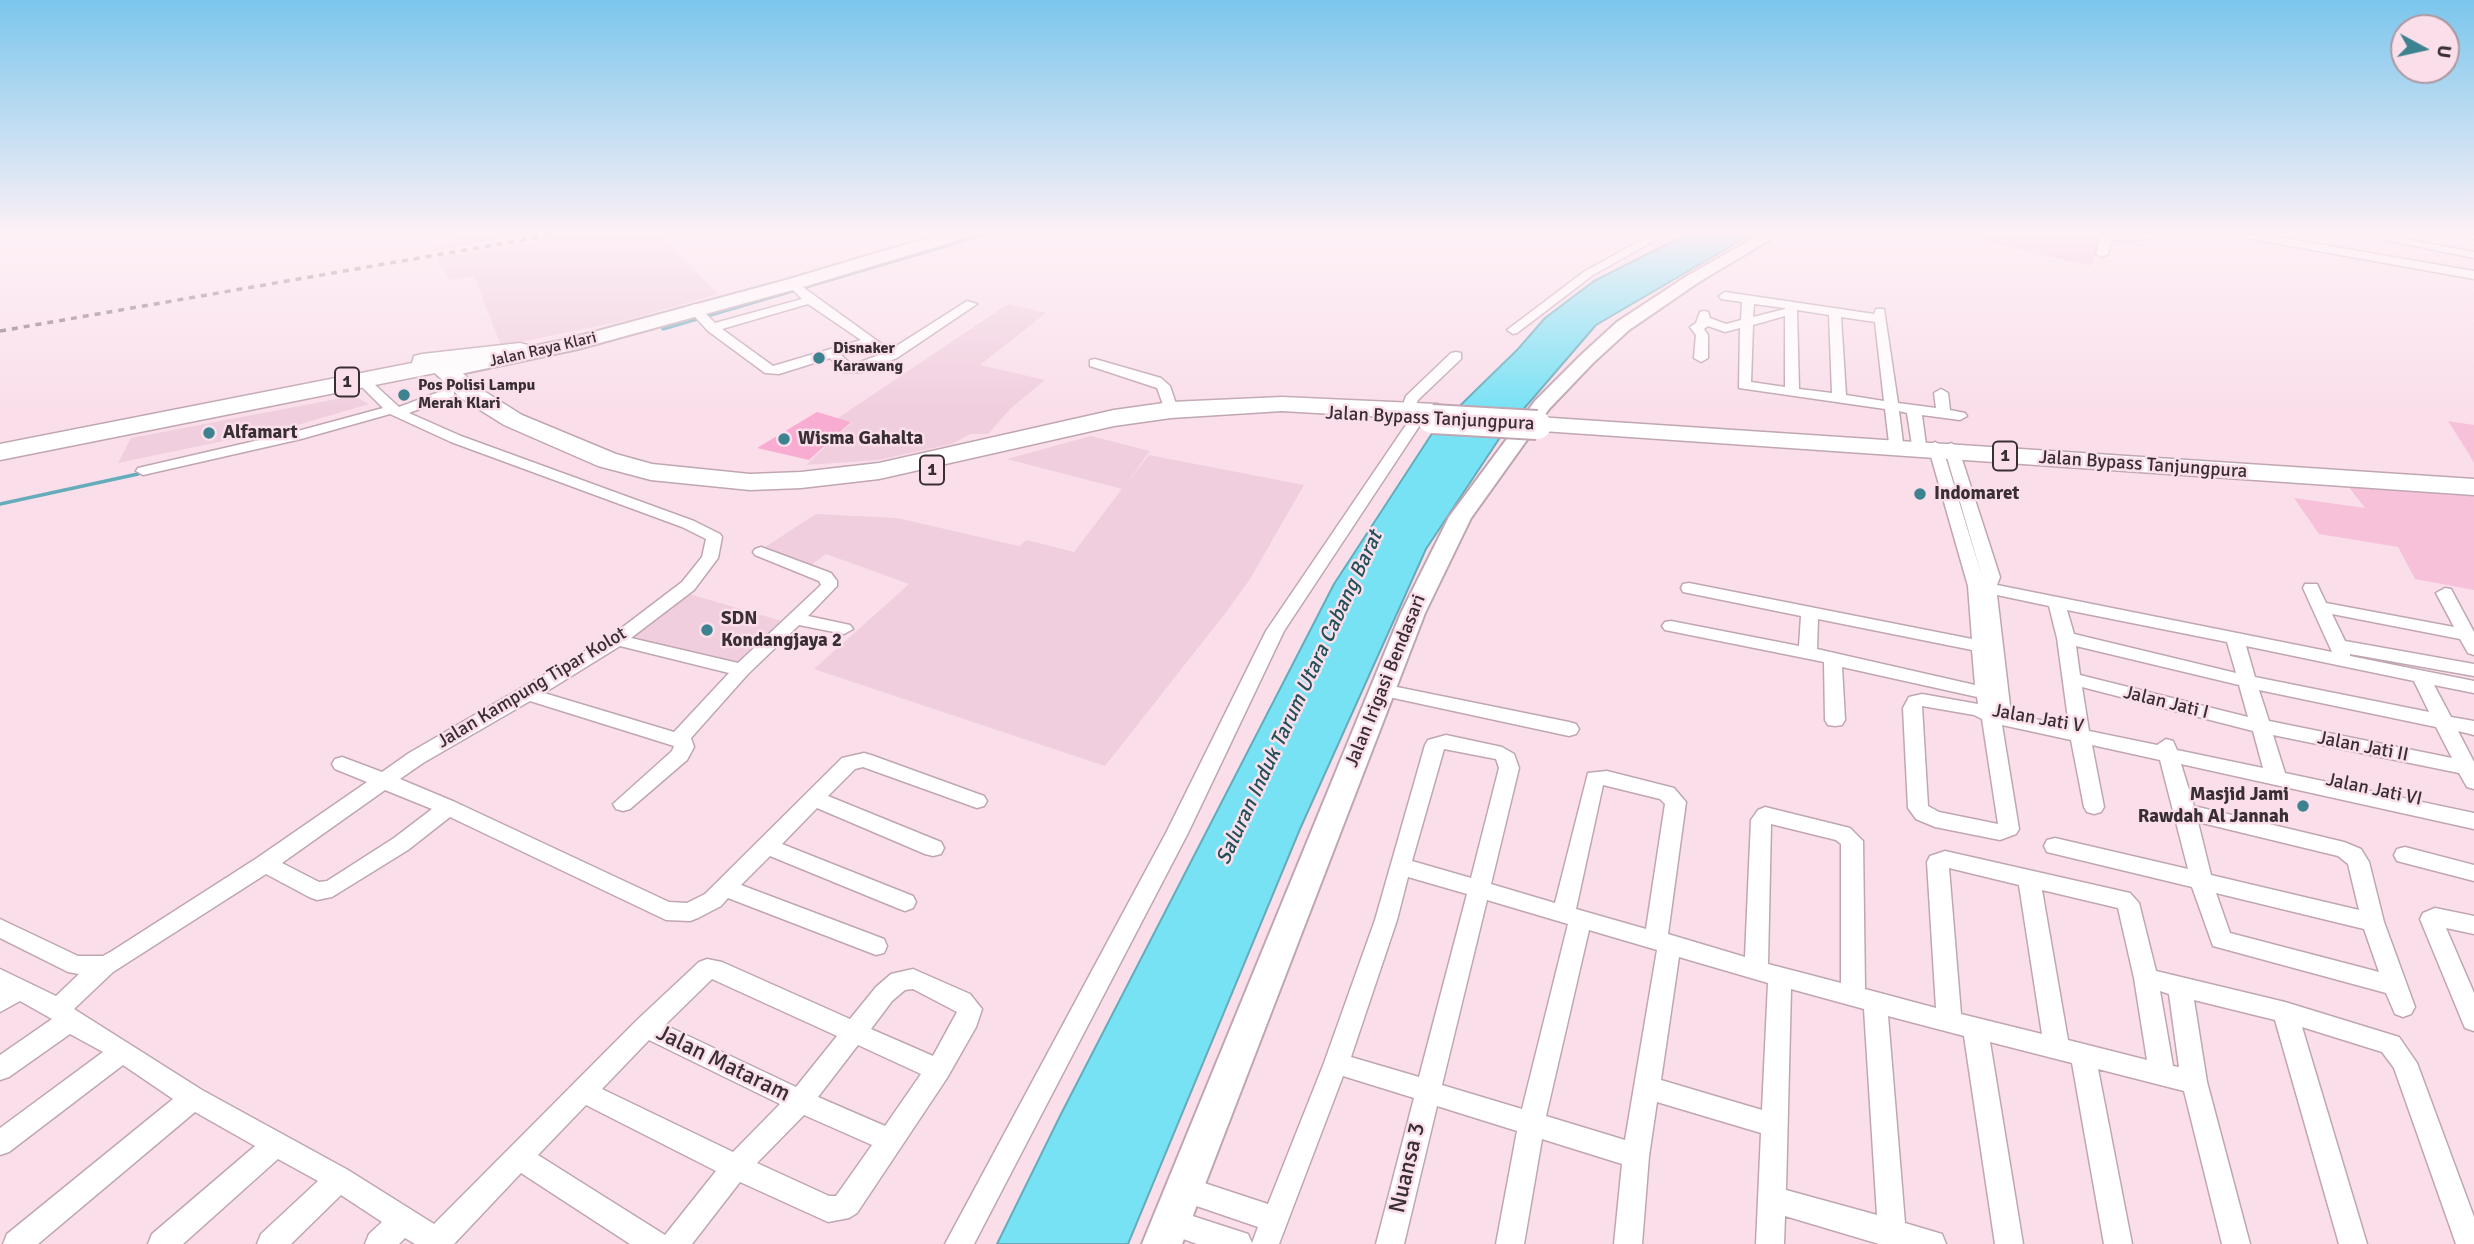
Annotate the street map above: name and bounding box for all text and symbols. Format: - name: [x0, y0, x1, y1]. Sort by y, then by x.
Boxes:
- north arrow: [2390, 14, 2460, 84]
- text: U: [2431, 44, 2457, 60]
- street label: Jalan Raya Klari: [488, 328, 598, 372]
- place label: Disnaker Karawang: [833, 339, 903, 377]
- marker: Disnaker Karawang: [811, 350, 827, 366]
- road number: 1: [335, 368, 359, 396]
- place label: Pos Polisi Lampu Merah Klari: [418, 376, 535, 414]
- marker: Pos Polisi Lampu Merah Klari: [396, 387, 412, 403]
- street label: Jalan Bypass Tanjungpura: [1325, 402, 1535, 436]
- place label: Alfamart: [223, 422, 298, 444]
- marker: Alfamart: [201, 425, 217, 441]
- place label: Wisma Gahalta: [798, 428, 923, 450]
- marker: Wisma Gahalta: [776, 431, 792, 447]
- road number: 1: [1993, 442, 2017, 470]
- street label: Jalan Bypass Tanjungpura: [2038, 446, 2248, 484]
- road number: 1: [920, 456, 944, 484]
- place label: Indomaret: [1934, 483, 2019, 505]
- marker: Indomaret: [1912, 486, 1928, 502]
- water label: Saluran Induk Tarum Utara Cabang Barat: [1211, 527, 1389, 869]
- street label: Jalan Irigasi Bendasari: [1341, 591, 1431, 771]
- place label: SDN Kondangjaya 2: [721, 608, 842, 652]
- street label: Jalan Kampung Tipar Kolot: [433, 622, 631, 754]
- marker: SDN Kondangjaya 2: [699, 622, 715, 638]
- street label: Jalan Jati I: [2121, 681, 2211, 725]
- street label: Jalan Jati V: [1991, 700, 2085, 738]
- street label: Jalan Jati II: [2316, 727, 2410, 767]
- street label: Jalan Jati VI: [2324, 769, 2424, 811]
- place label: Masjid Jami Rawdah Al Jannah: [2138, 784, 2289, 828]
- marker: Masjid Jami Rawdah Al Jannah: [2295, 798, 2311, 814]
- street label: Jalan Mataram: [652, 1020, 794, 1108]
- street label: Nuansa 3: [1384, 1120, 1432, 1216]

